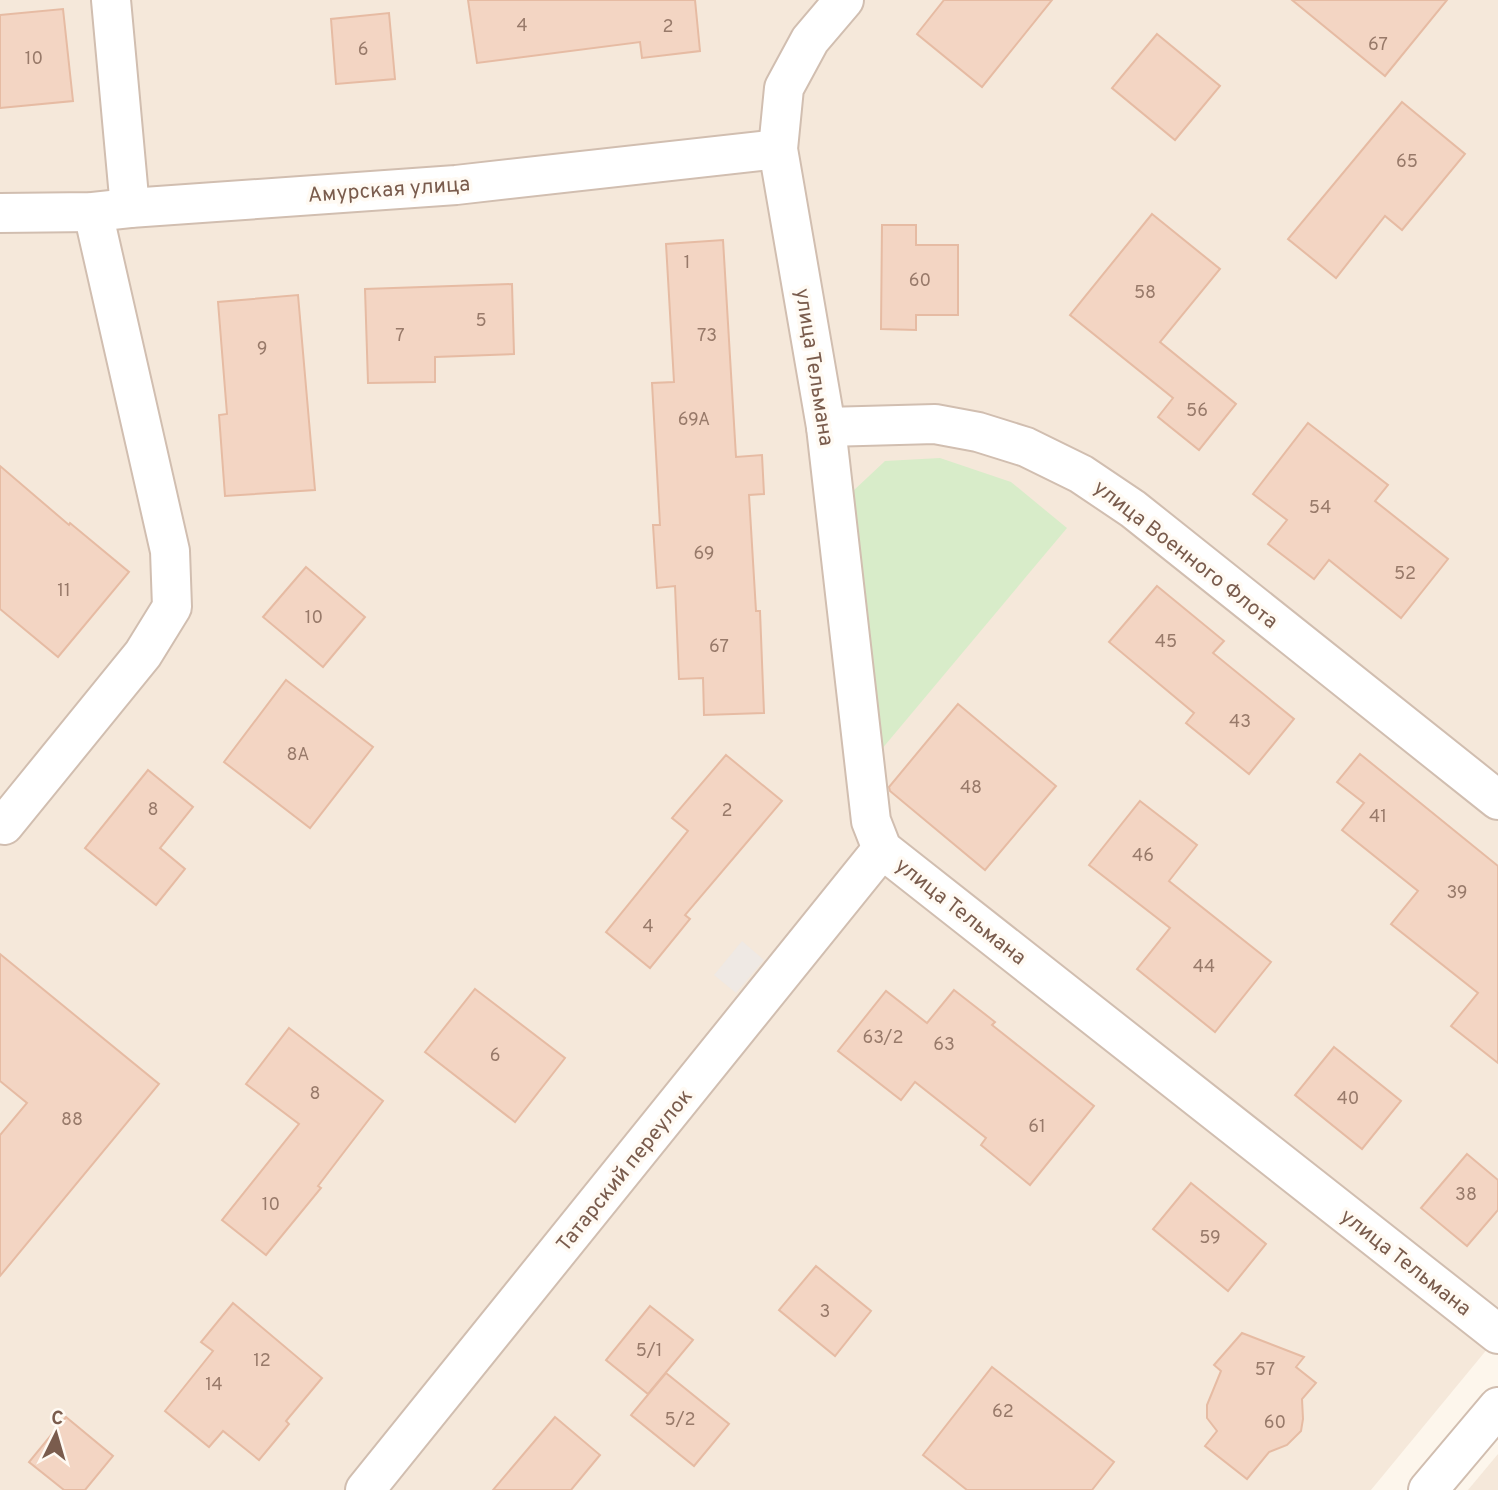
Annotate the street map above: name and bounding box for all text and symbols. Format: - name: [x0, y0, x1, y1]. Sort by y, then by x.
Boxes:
- house number: 4: [516, 15, 528, 38]
- house number: 2: [662, 16, 674, 39]
- house number: 67: [1368, 34, 1388, 57]
- house number: 6: [358, 39, 368, 62]
- house number: 10: [25, 48, 43, 71]
- house number: 65: [1396, 151, 1418, 174]
- street label: Амурская улица: [307, 171, 471, 210]
- house number: 1: [684, 252, 690, 275]
- house number: 60: [909, 270, 931, 293]
- house number: 58: [1134, 282, 1156, 305]
- street label: улица Тельмана: [788, 286, 839, 448]
- house number: 5: [475, 310, 487, 333]
- house number: 7: [395, 325, 405, 348]
- house number: 73: [697, 325, 717, 348]
- house number: 9: [257, 338, 267, 361]
- house number: 56: [1186, 400, 1208, 423]
- house number: 69А: [678, 409, 710, 432]
- street label: улица Военного Флота: [1087, 475, 1283, 636]
- house number: 54: [1309, 497, 1331, 520]
- house number: 69: [694, 543, 714, 566]
- house number: 52: [1394, 563, 1416, 586]
- house number: 11: [57, 580, 71, 603]
- house number: 10: [305, 607, 323, 630]
- house number: 45: [1155, 631, 1177, 654]
- house number: 67: [709, 636, 729, 659]
- house number: 43: [1229, 711, 1251, 734]
- house number: 8А: [286, 744, 310, 767]
- house number: 48: [960, 777, 982, 800]
- house number: 8: [148, 799, 159, 822]
- house number: 2: [721, 800, 733, 823]
- house number: 41: [1369, 806, 1387, 829]
- house number: 46: [1132, 845, 1154, 868]
- street label: улица Тельмана: [889, 853, 1031, 972]
- house number: 39: [1446, 882, 1468, 905]
- house number: 4: [642, 916, 654, 939]
- house number: 44: [1193, 956, 1215, 979]
- house number: 63/2: [863, 1027, 903, 1050]
- house number: 63: [933, 1034, 955, 1057]
- house number: 6: [490, 1045, 500, 1068]
- house number: 8: [310, 1083, 321, 1106]
- street label: Татарский переулок: [551, 1084, 699, 1258]
- house number: 40: [1337, 1088, 1359, 1111]
- house number: 88: [61, 1109, 83, 1132]
- house number: 61: [1028, 1116, 1046, 1139]
- house number: 38: [1455, 1184, 1477, 1207]
- house number: 10: [262, 1194, 280, 1217]
- street label: улица Тельмана: [1334, 1204, 1476, 1323]
- house number: 59: [1199, 1227, 1221, 1250]
- house number: 3: [820, 1301, 830, 1324]
- house number: 5/1: [636, 1340, 662, 1363]
- house number: 12: [253, 1350, 271, 1373]
- house number: 57: [1255, 1359, 1275, 1382]
- house number: 14: [205, 1374, 223, 1397]
- north arrow: [21, 1399, 91, 1469]
- house number: 62: [992, 1401, 1014, 1424]
- text: С: [50, 1407, 64, 1432]
- house number: 5/2: [664, 1409, 696, 1432]
- house number: 60: [1264, 1412, 1286, 1435]

